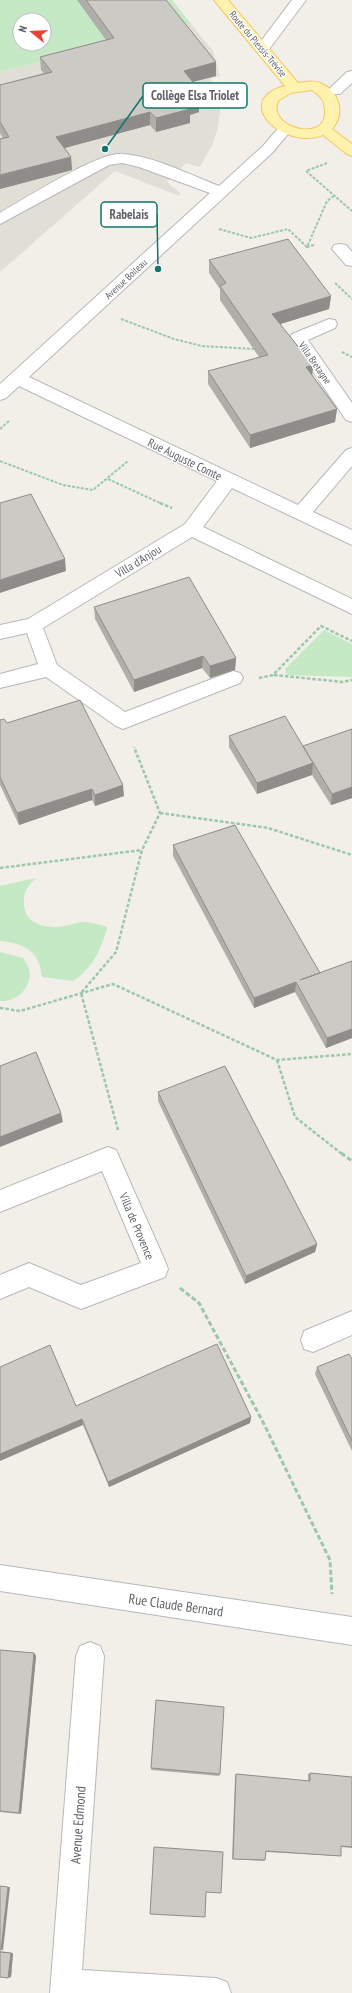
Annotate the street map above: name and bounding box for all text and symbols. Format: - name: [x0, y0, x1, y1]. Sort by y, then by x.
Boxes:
- street label: Route du Plessis-Trévise: [226, 8, 290, 80]
- north arrow: [12, 12, 52, 52]
- text: N: [15, 24, 30, 34]
- callout: Collège Elsa Triolet: [143, 83, 247, 108]
- text: Collège Elsa Triolet: [151, 87, 239, 104]
- callout: Rabelais: [101, 202, 157, 227]
- text: Rabelais: [109, 206, 149, 223]
- street label: Avenue Boileau: [102, 256, 150, 302]
- street label: Villa Bretagne: [295, 338, 334, 387]
- street label: Rue Auguste Comte: [146, 435, 225, 483]
- street label: Villa d'Anjou: [111, 541, 164, 581]
- street label: Villa de Provence: [116, 1189, 158, 1262]
- street label: Rue Claude Bernard: [127, 1589, 225, 1621]
- street label: Avenue Edmond: [66, 1786, 90, 1864]

